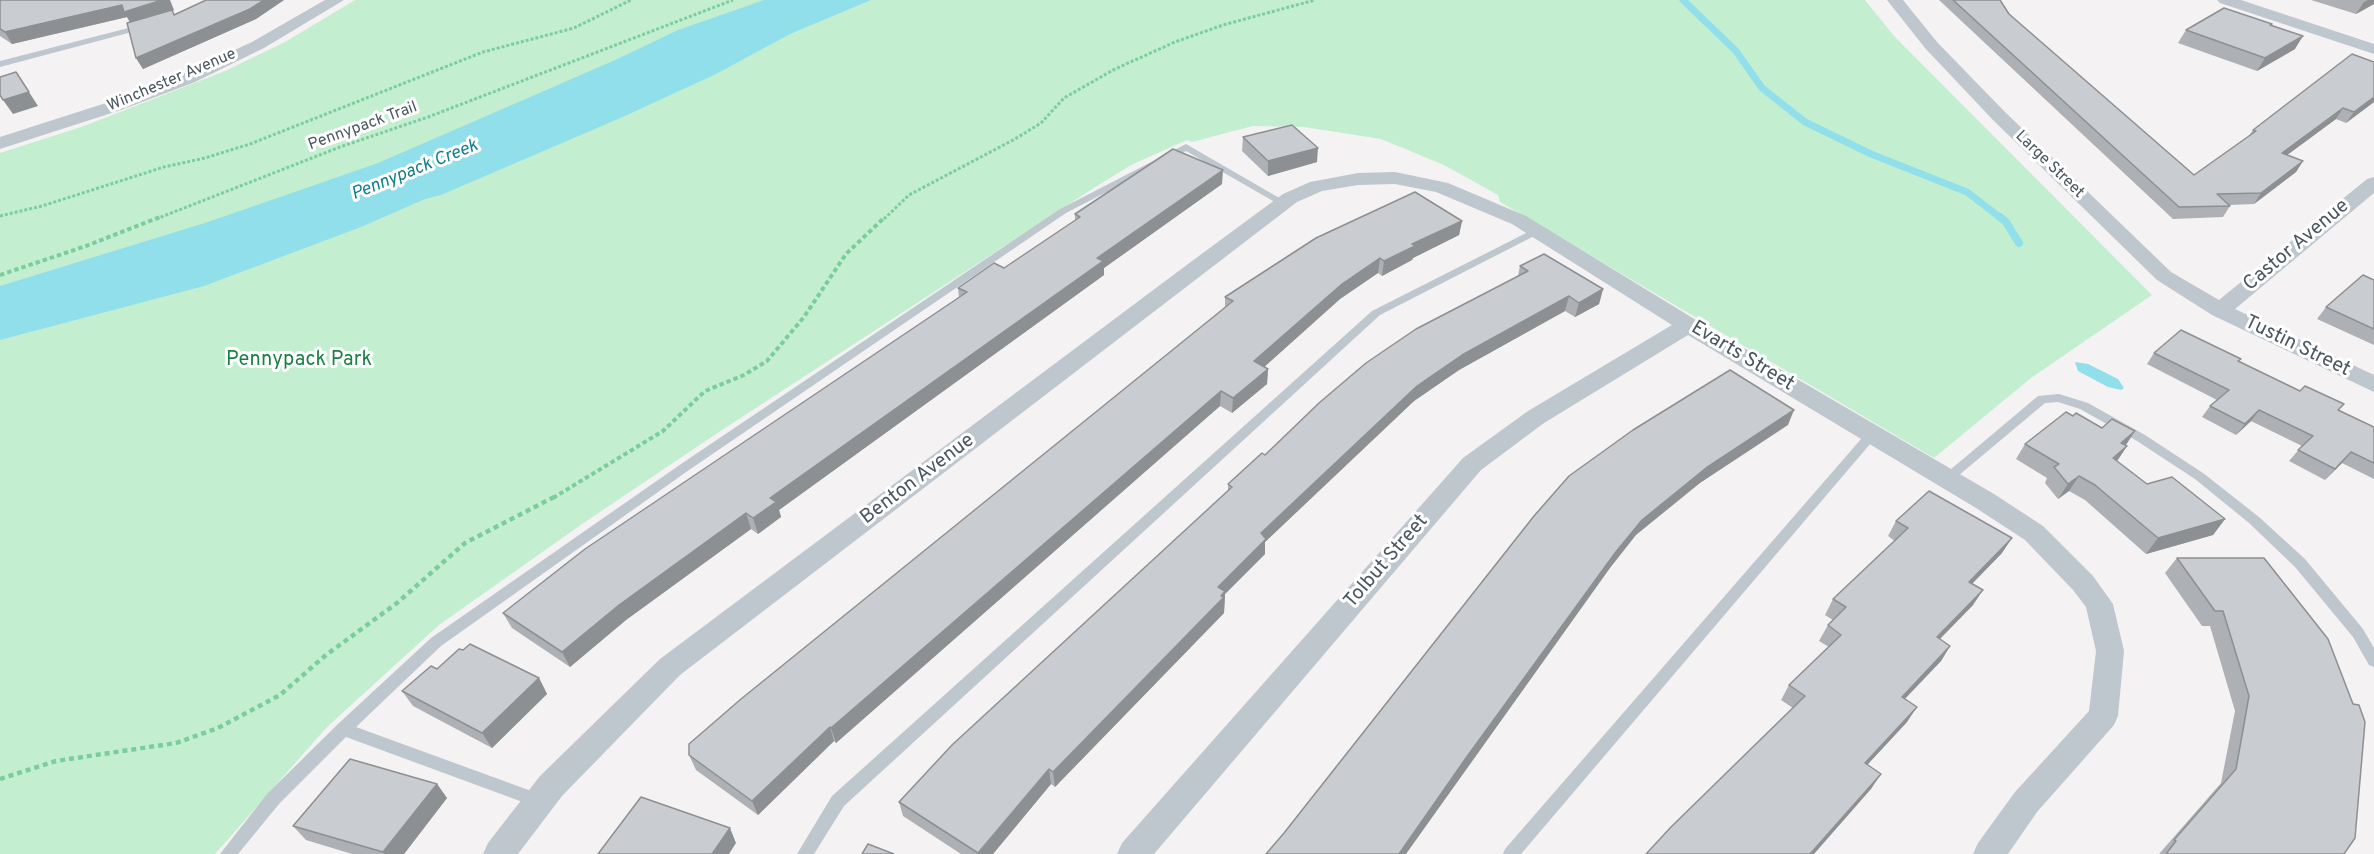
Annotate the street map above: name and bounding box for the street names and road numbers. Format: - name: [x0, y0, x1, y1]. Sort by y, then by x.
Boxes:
- street label: Winchester Avenue: [105, 45, 239, 117]
- street label: Pennypack Trail: [306, 98, 420, 156]
- street label: Large Street: [2010, 127, 2088, 203]
- street label: Castor Avenue: [2239, 195, 2355, 297]
- street label: Tustin Street: [2240, 311, 2354, 383]
- street label: Evarts Street: [1686, 317, 1798, 397]
- street label: Benton Avenue: [856, 429, 980, 531]
- street label: Tolbut Street: [1340, 510, 1434, 614]

